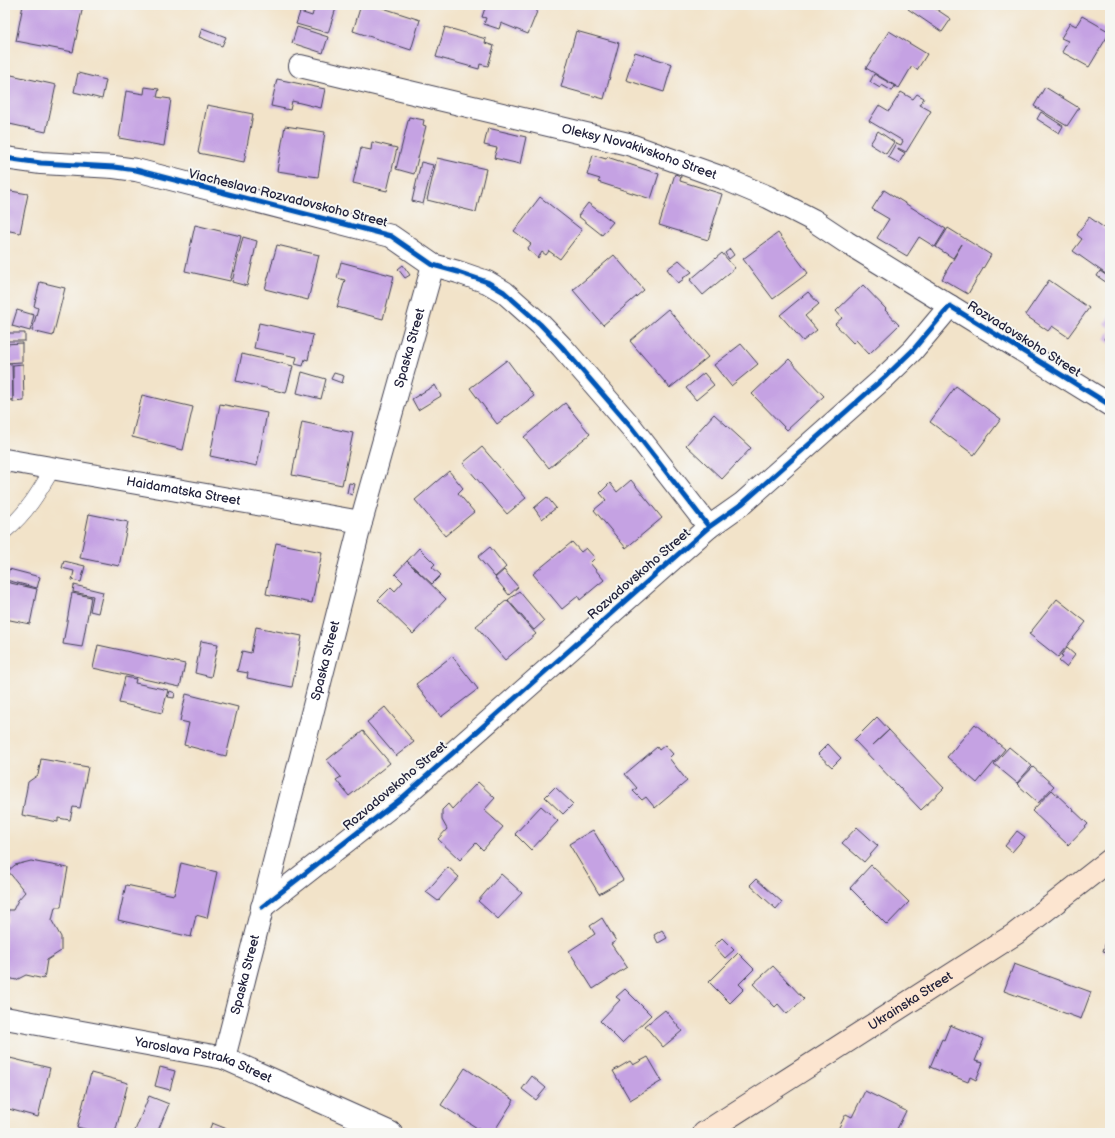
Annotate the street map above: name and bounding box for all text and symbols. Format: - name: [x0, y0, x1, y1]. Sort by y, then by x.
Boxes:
- street label: Oleksy Novakivskoho Street: [560, 121, 719, 183]
- street label: Viacheslava Rozvadovskoho Street: [187, 166, 389, 230]
- street label: Rozvadovskoho Street: [964, 298, 1084, 380]
- street label: Spaska Street: [391, 306, 428, 389]
- street label: Haidamatska Street: [125, 473, 242, 509]
- street label: Rozvadovskoho Street: [584, 525, 694, 623]
- street label: Spaska Street: [308, 619, 343, 702]
- street label: Rozvadovskoho Street: [340, 738, 450, 834]
- street label: Spaska Street: [227, 933, 263, 1016]
- street label: Ukrainska Street: [865, 968, 956, 1034]
- street label: Yaroslava Pstraka Street: [132, 1034, 274, 1086]

